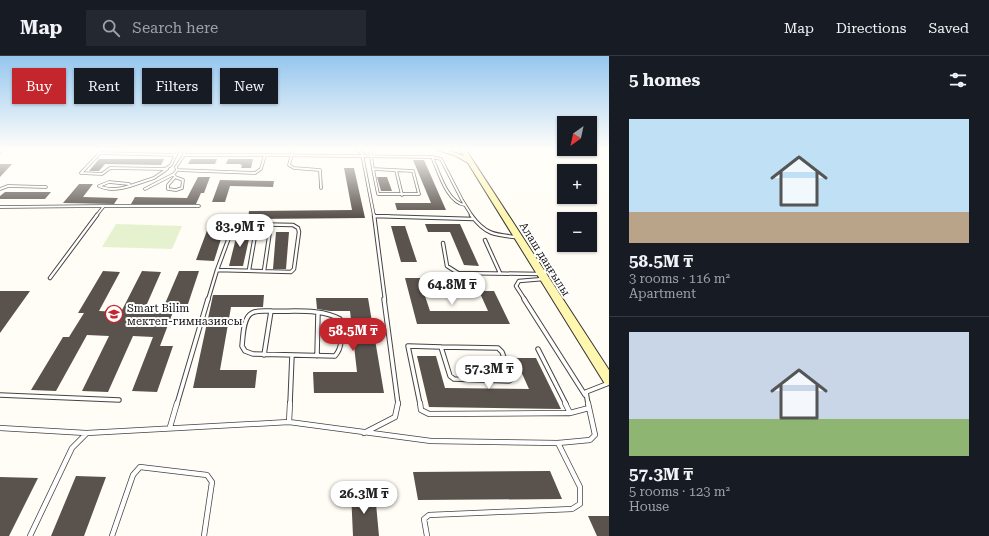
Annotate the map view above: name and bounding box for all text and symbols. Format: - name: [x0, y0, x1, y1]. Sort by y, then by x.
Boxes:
- search box: [86, 10, 366, 46]
- text: Map: [20, 16, 62, 39]
- icon: search: [100, 17, 122, 39]
- text: Search here: [132, 19, 218, 37]
- text: Map: [784, 20, 814, 36]
- text: Directions: [836, 20, 906, 36]
- text: Saved: [928, 20, 969, 36]
- chip: Buy: [12, 68, 66, 104]
- chip: Rent: [74, 68, 134, 104]
- chip: Filters: [142, 68, 212, 104]
- chip: New: [220, 68, 278, 104]
- icon: filters: [947, 69, 969, 91]
- text: 5 homes: [629, 70, 700, 90]
- north arrow: [557, 116, 597, 156]
- map controls: [557, 116, 597, 252]
- icon: home: [763, 145, 835, 217]
- button: +: [557, 164, 597, 204]
- button: −: [557, 212, 597, 252]
- pin: 83.9M ₸: [203, 214, 277, 248]
- text: 83.9M ₸: [215, 219, 265, 234]
- street label: Алаш даңғылы: [517, 220, 573, 299]
- text: 58.5M ₸: [629, 251, 693, 271]
- text: 3 rooms · 116 m²: [629, 271, 730, 286]
- pin: 64.8M ₸: [415, 272, 489, 306]
- text: 64.8M ₸: [427, 277, 477, 292]
- text: Apartment: [629, 286, 696, 301]
- place label: Smart Bilim мектеп-гимназиясы: [127, 302, 242, 328]
- school or university icon: Smart Bilim мектеп-гимназиясы: [104, 304, 124, 324]
- pin: 58.5M ₸: [316, 318, 390, 352]
- text: 58.5M ₸: [328, 323, 378, 338]
- pin: 57.3M ₸: [452, 356, 526, 390]
- icon: home: [763, 358, 835, 430]
- text: 57.3M ₸: [464, 361, 514, 376]
- text: 57.3M ₸: [629, 464, 693, 484]
- pin: 26.3M ₸: [327, 481, 401, 515]
- text: 5 rooms · 123 m²: [629, 484, 730, 499]
- text: 26.3M ₸: [339, 486, 389, 501]
- text: House: [629, 499, 669, 514]

